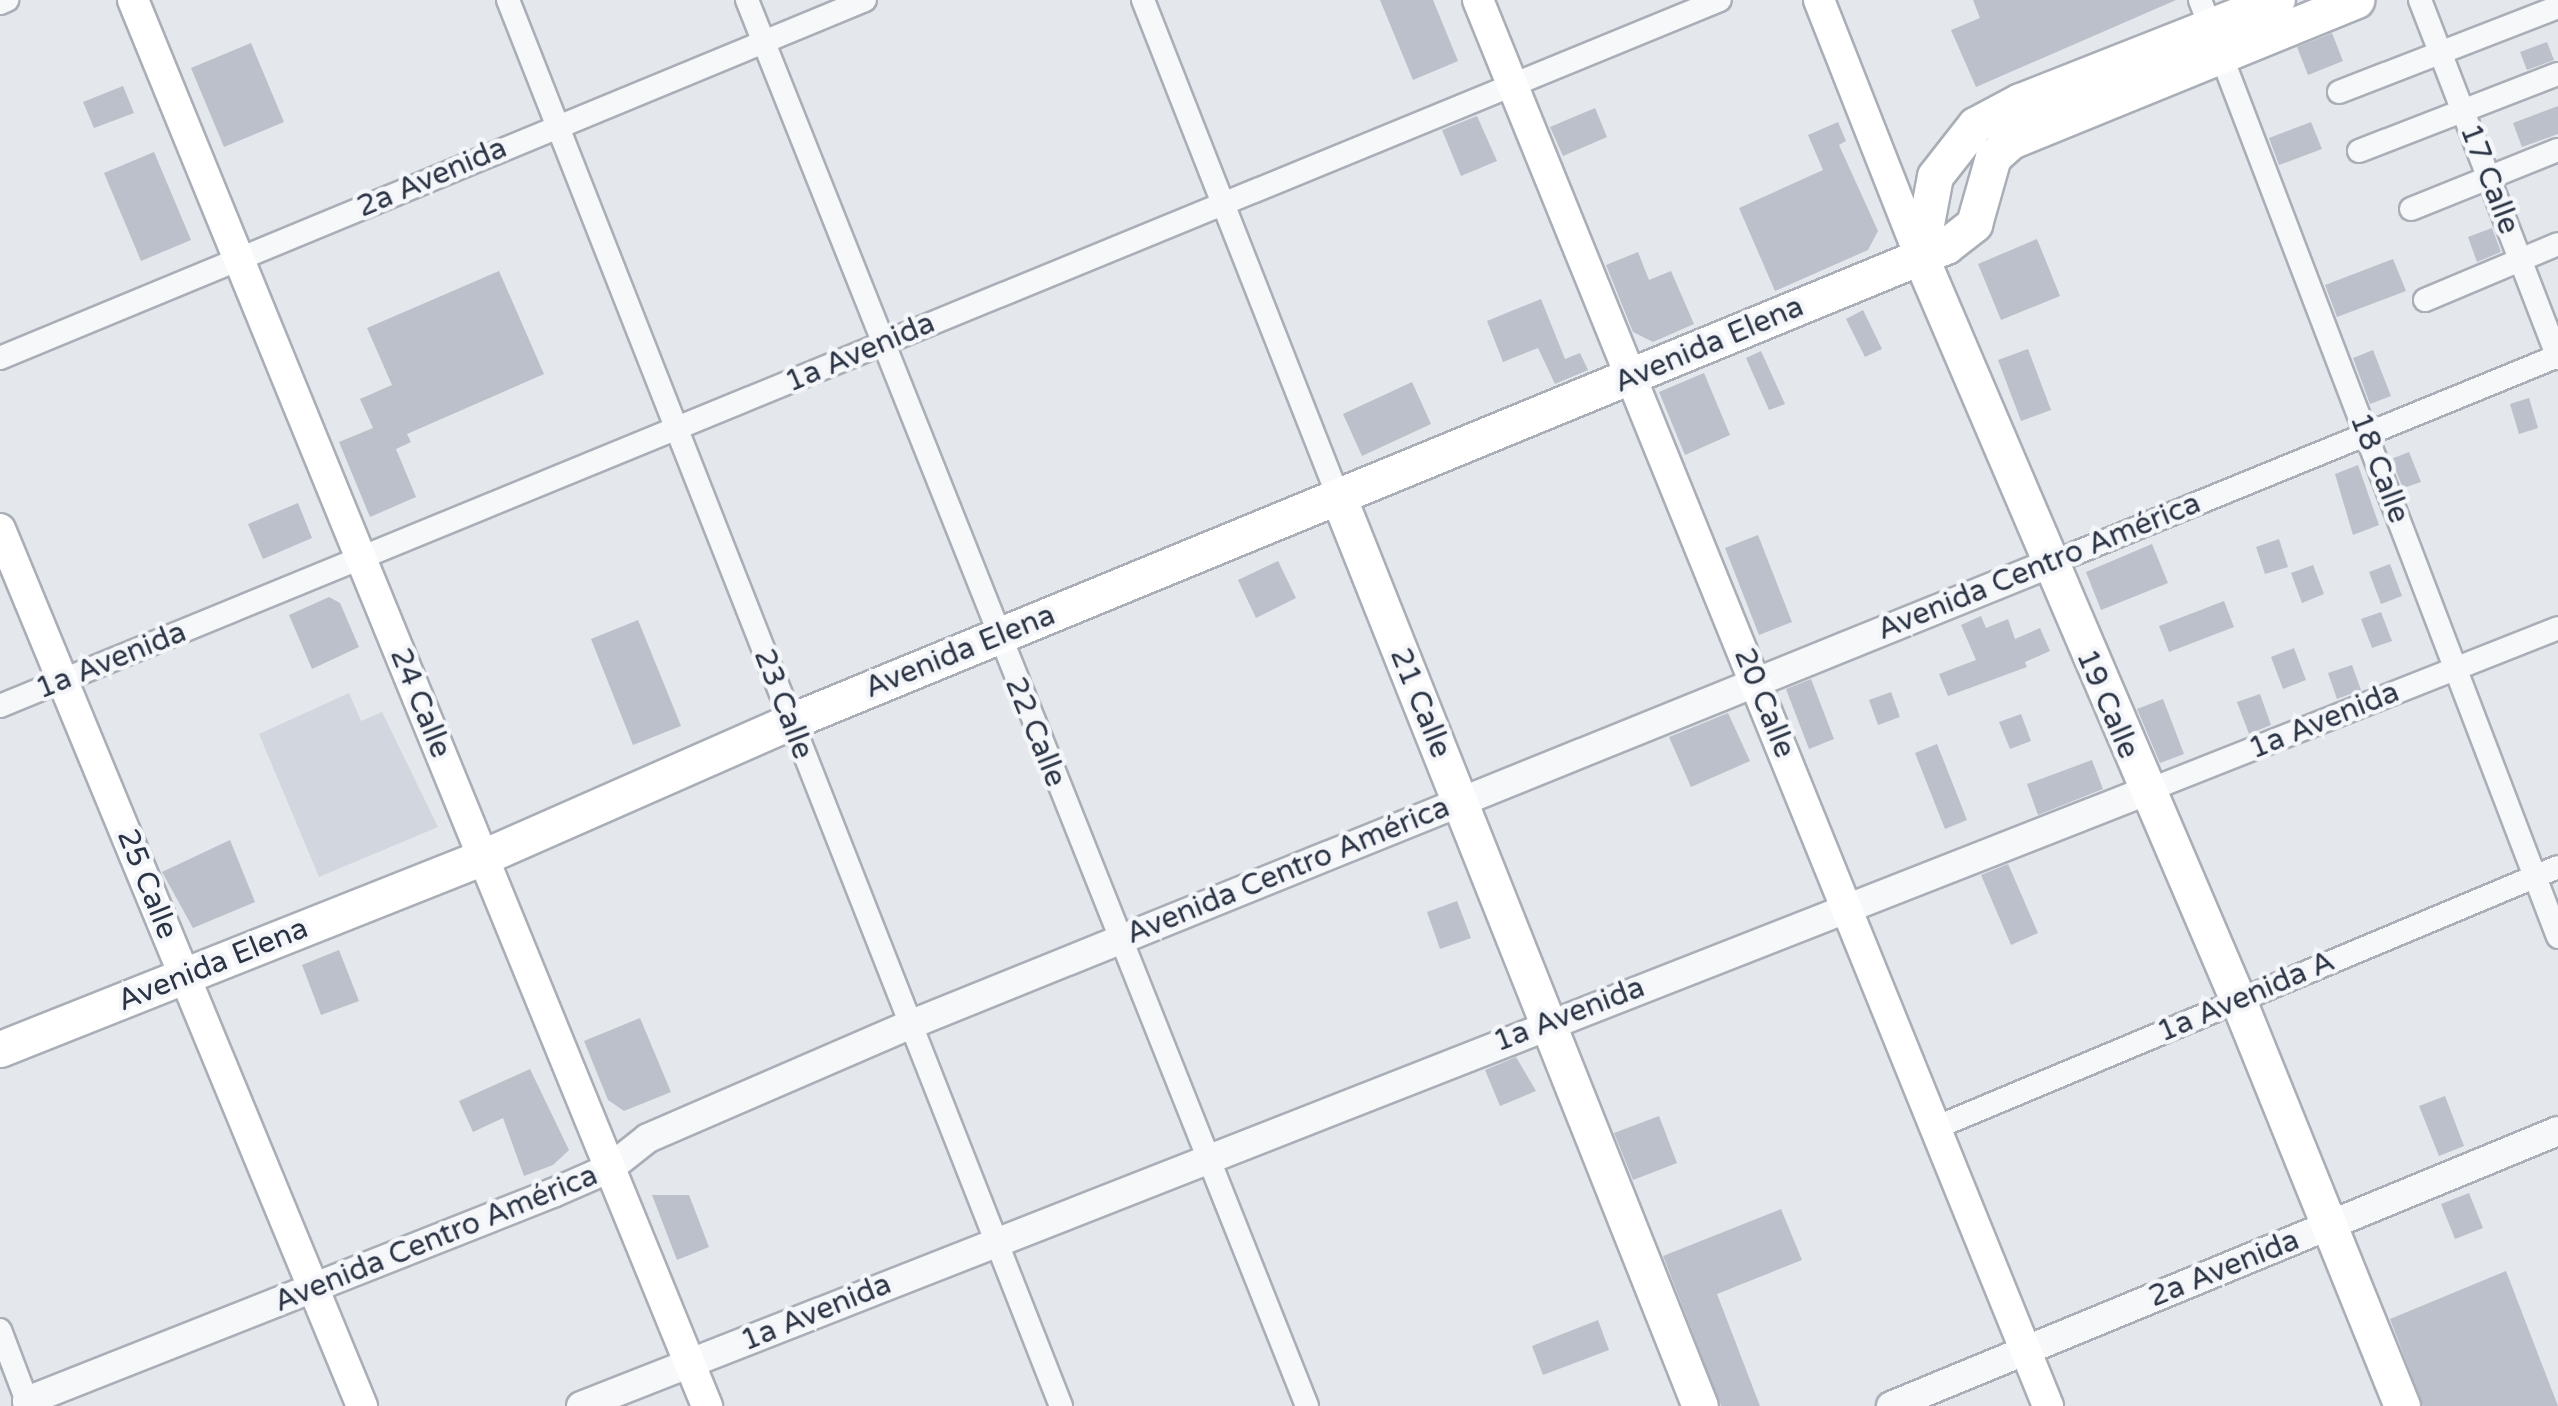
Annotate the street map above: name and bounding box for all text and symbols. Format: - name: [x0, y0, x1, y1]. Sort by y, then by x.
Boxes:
- street label: 17 Calle: [2452, 119, 2526, 239]
- street label: 2a Avenida: [352, 130, 512, 226]
- street label: Avenida Elena: [1609, 289, 1809, 401]
- street label: 1a Avenida: [780, 305, 940, 401]
- street label: 18 Calle: [2342, 408, 2416, 528]
- street label: Avenida Centro América: [1872, 486, 2206, 648]
- street label: Avenida Elena: [860, 597, 1060, 707]
- street label: 1a Avenida: [31, 615, 191, 707]
- street label: 24 Calle: [382, 643, 458, 763]
- street label: 21 Calle: [1382, 643, 1458, 763]
- street label: 20 Calle: [1726, 643, 1802, 763]
- street label: 23 Calle: [746, 644, 820, 764]
- street label: 19 Calle: [2068, 644, 2146, 764]
- street label: 22 Calle: [997, 672, 1073, 792]
- street label: 1a Avenida: [2244, 675, 2404, 767]
- street label: Avenida Centro América: [1121, 790, 1455, 952]
- street label: 25 Calle: [109, 824, 185, 944]
- street label: Avenida Elena: [113, 910, 313, 1020]
- street label: 1a Avenida A: [2152, 943, 2340, 1051]
- street label: 1a Avenida: [1488, 970, 1650, 1060]
- street label: Avenida Centro América: [269, 1158, 603, 1320]
- street label: 2a Avenida: [2144, 1223, 2304, 1315]
- street label: 1a Avenida: [736, 1267, 896, 1359]

